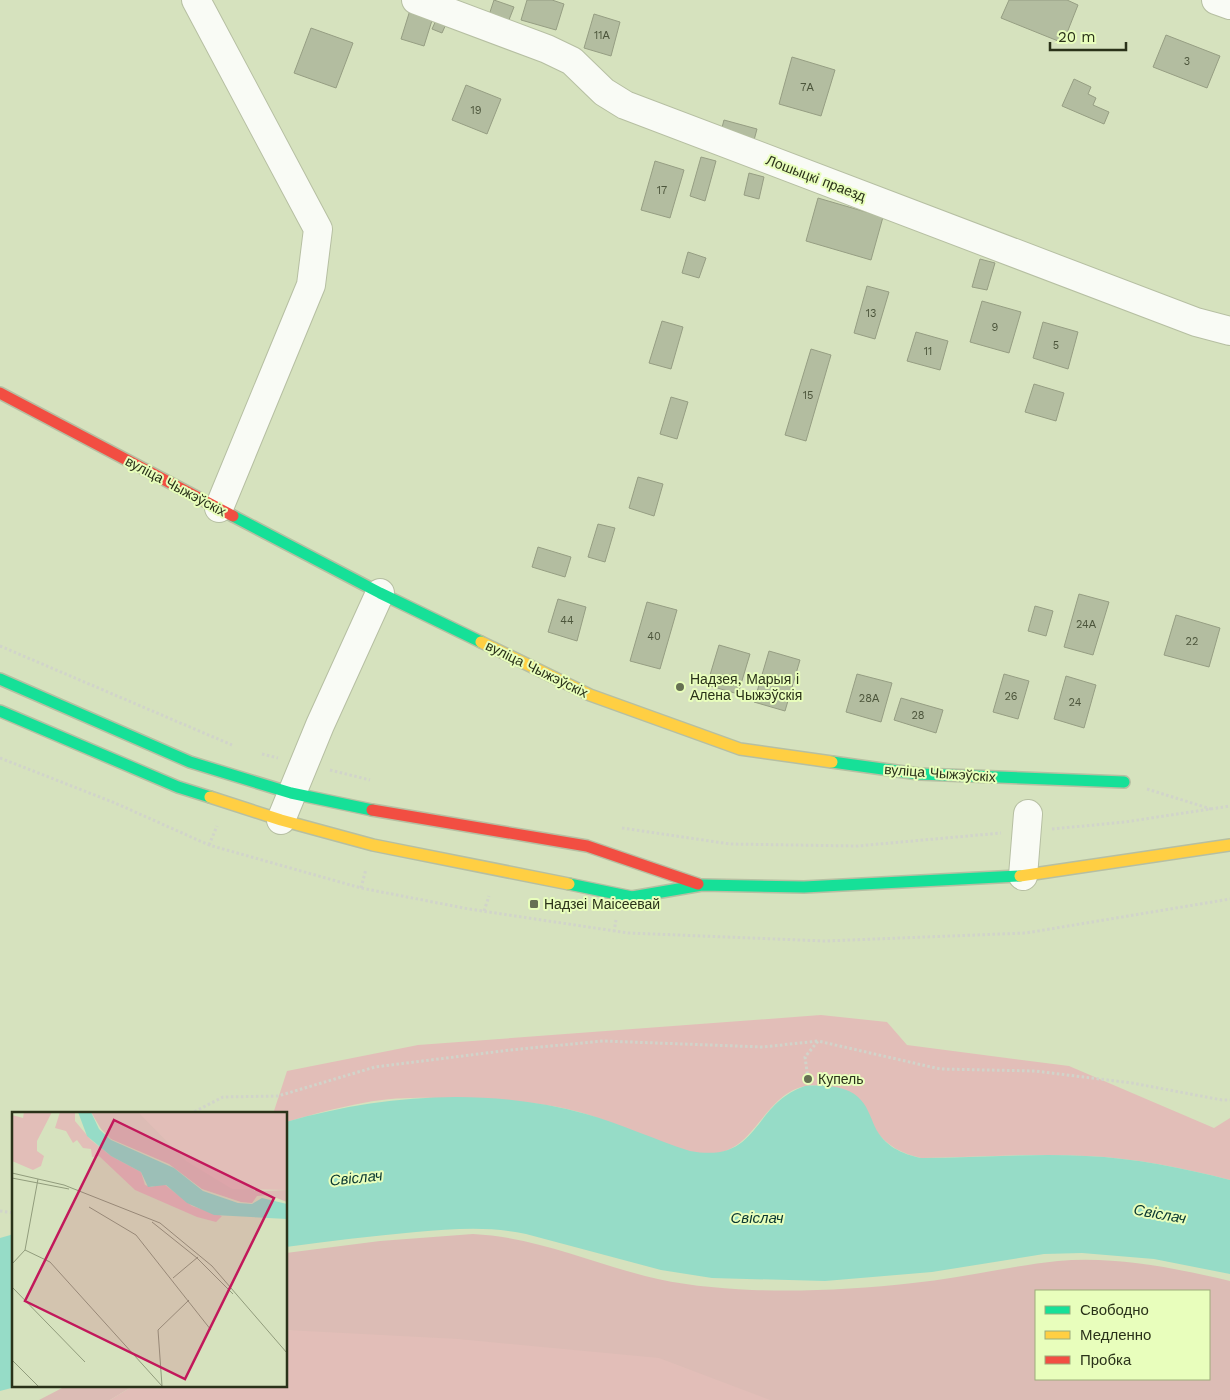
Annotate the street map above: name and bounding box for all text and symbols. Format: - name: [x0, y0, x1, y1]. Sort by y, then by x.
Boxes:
- scale bar: [1050, 20, 1126, 52]
- text: 20 m: [1058, 28, 1096, 46]
- house number: 11А: [594, 29, 611, 42]
- house number: 3: [1184, 55, 1190, 68]
- house number: 7А: [800, 81, 814, 94]
- house number: 19: [470, 104, 482, 117]
- street label: Лошыцкі праезд: [764, 152, 868, 204]
- house number: 17: [657, 184, 667, 197]
- house number: 13: [866, 307, 876, 320]
- house number: 9: [992, 321, 999, 334]
- house number: 5: [1053, 339, 1059, 352]
- house number: 11: [924, 345, 932, 358]
- house number: 15: [803, 389, 813, 402]
- street label: вуліца Чыжэўскіх: [123, 453, 229, 519]
- house number: 44: [560, 614, 574, 627]
- house number: 24А: [1076, 618, 1097, 631]
- house number: 40: [647, 630, 661, 643]
- house number: 22: [1186, 635, 1198, 648]
- street label: вуліца Чыжэўскіх: [483, 637, 591, 701]
- place label: Надзея, Марыя і Алена Чыжэўскія: [690, 671, 802, 703]
- marker: Надзея, Марыя і Алена Чыжэўскія: [674, 681, 686, 693]
- house number: 26: [1004, 690, 1018, 703]
- house number: 28А: [859, 692, 880, 705]
- house number: 24: [1069, 696, 1082, 709]
- house number: 28: [911, 709, 925, 722]
- street label: вуліца Чыжэўскіх: [884, 761, 996, 785]
- place label: Надзеі Маісеевай: [544, 896, 660, 912]
- marker: Надзеі Маісеевай: [528, 898, 540, 910]
- place label: Купель: [818, 1071, 864, 1087]
- marker: Купель: [802, 1073, 814, 1085]
- inset map: [12, 1112, 288, 1388]
- water label: Свіслач: [329, 1166, 384, 1190]
- water label: Свіслач: [1132, 1201, 1188, 1228]
- water label: Свіслач: [730, 1209, 784, 1227]
- legend: [1035, 1290, 1210, 1380]
- text: Свободно: [1080, 1301, 1149, 1319]
- text: Медленно: [1080, 1326, 1151, 1344]
- text: Пробка: [1080, 1351, 1132, 1369]

